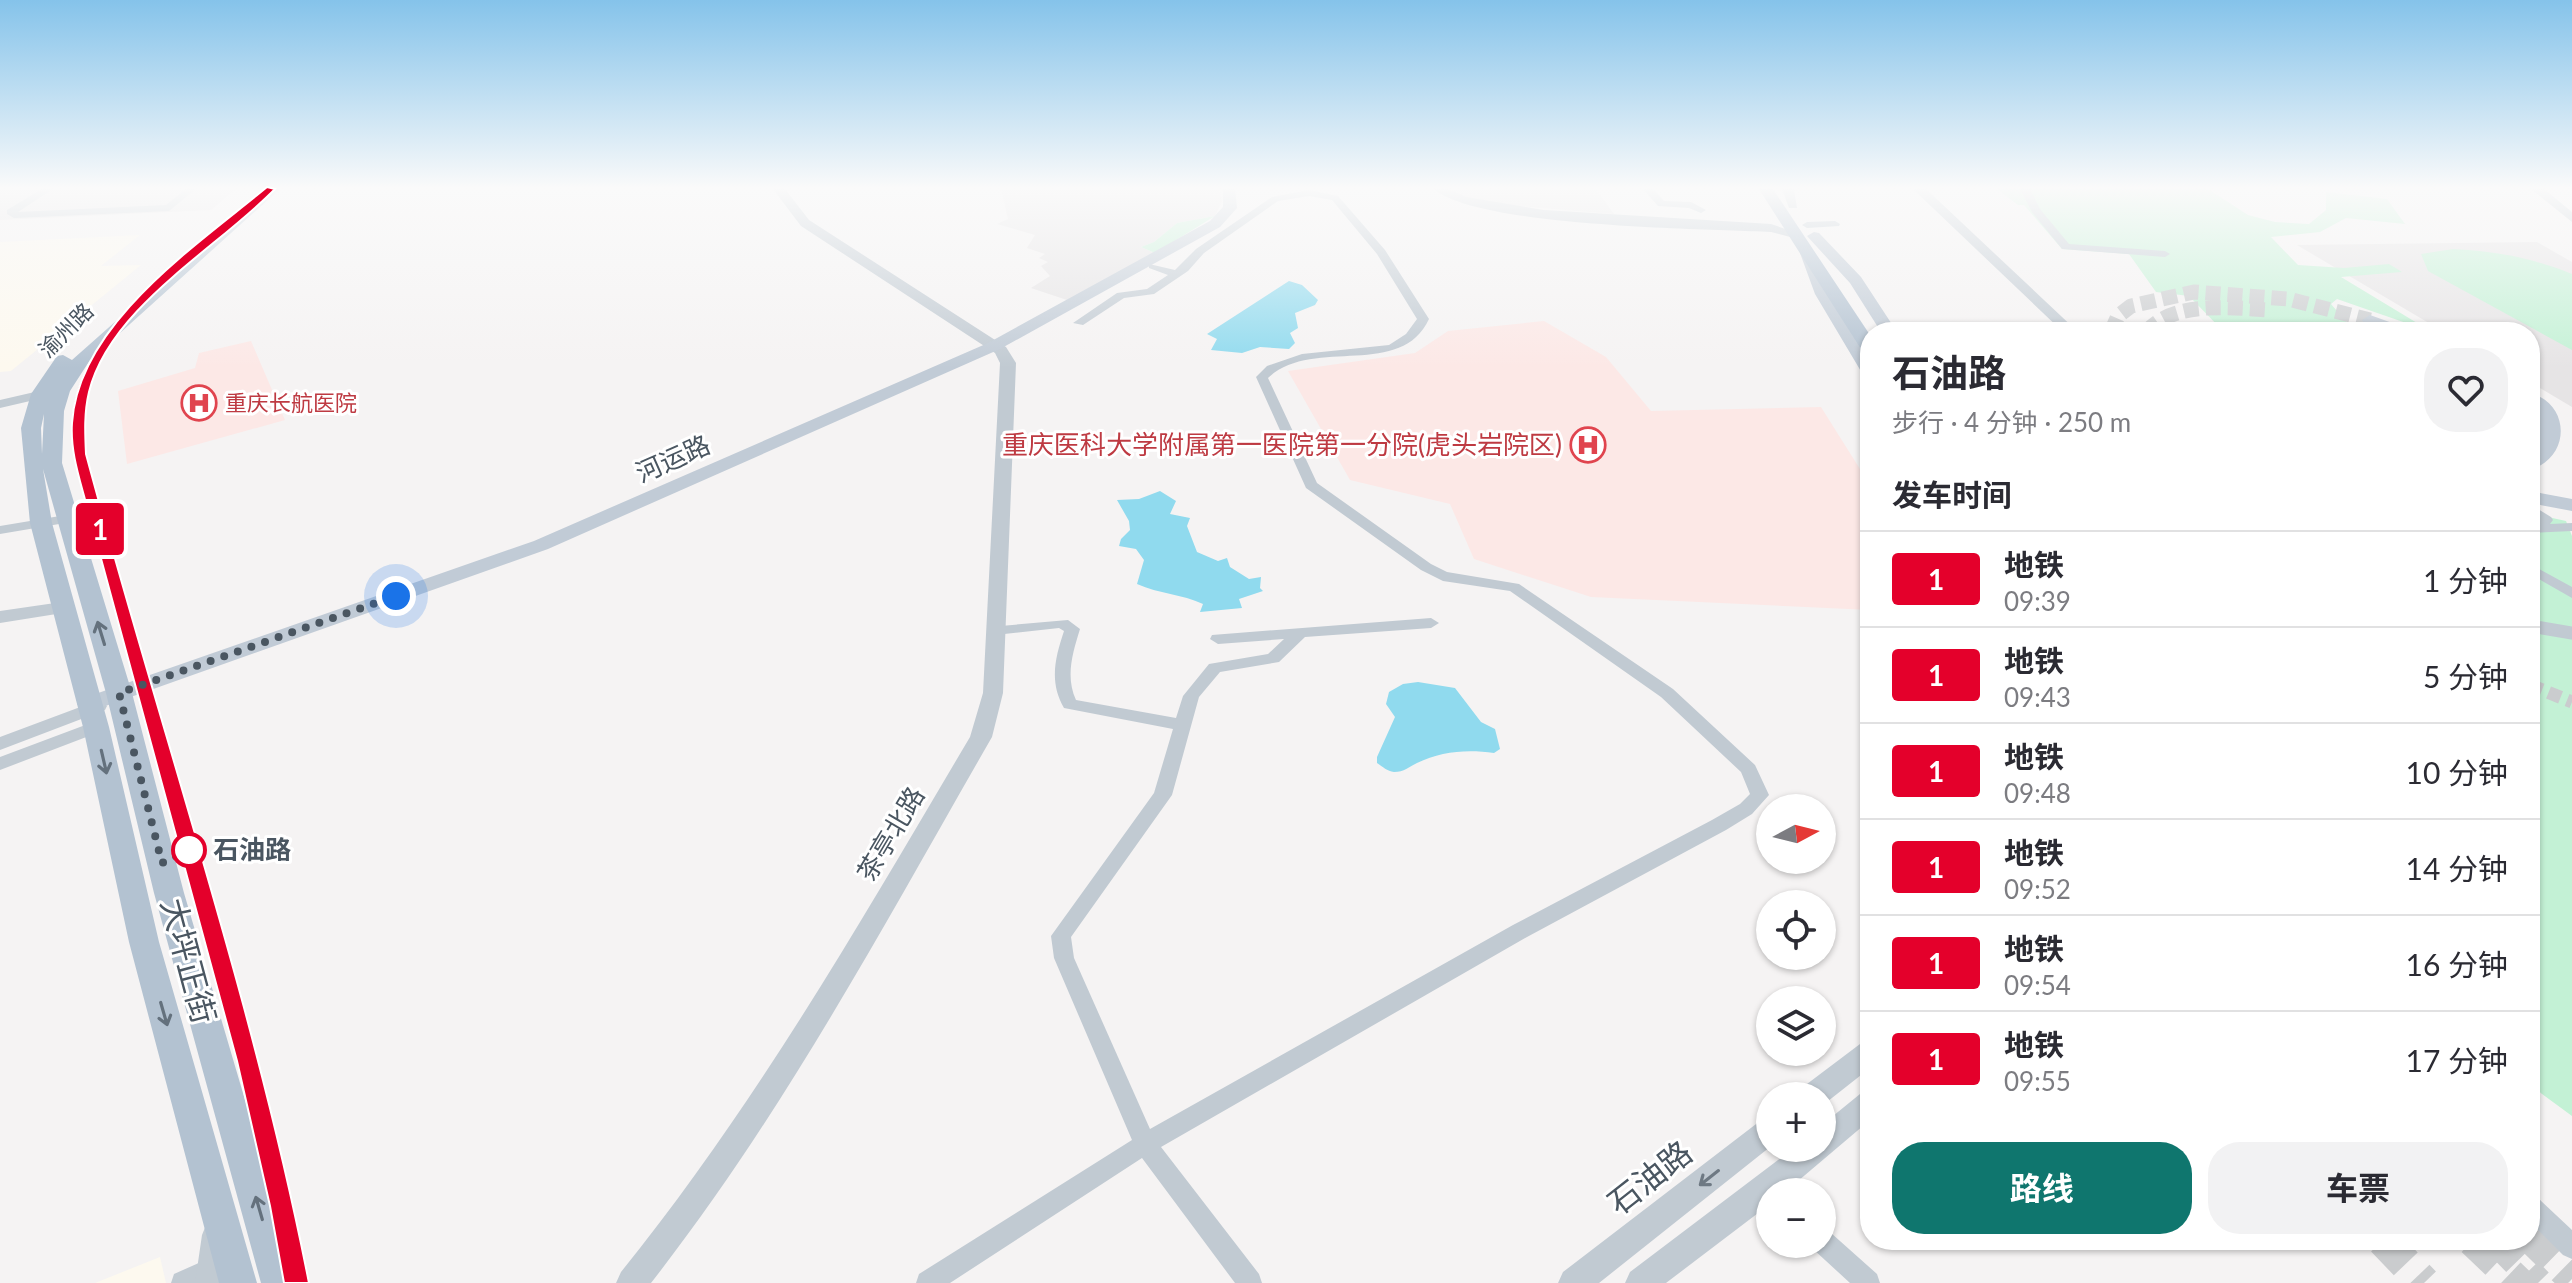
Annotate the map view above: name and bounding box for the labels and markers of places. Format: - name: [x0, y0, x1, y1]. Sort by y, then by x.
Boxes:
- hospital icon: 重庆长航医院: [180, 384, 218, 422]
- place label: 重庆长航医院: [225, 389, 357, 416]
- hospital icon: 重庆医科大学附属第一医院第一分院(虎头岩院区): [1569, 426, 1607, 464]
- place label: 重庆医科大学附属第一医院第一分院(虎头岩院区): [1002, 428, 1562, 460]
- marker: 石油路: [172, 833, 206, 867]
- place label: 石油路: [213, 833, 291, 865]

